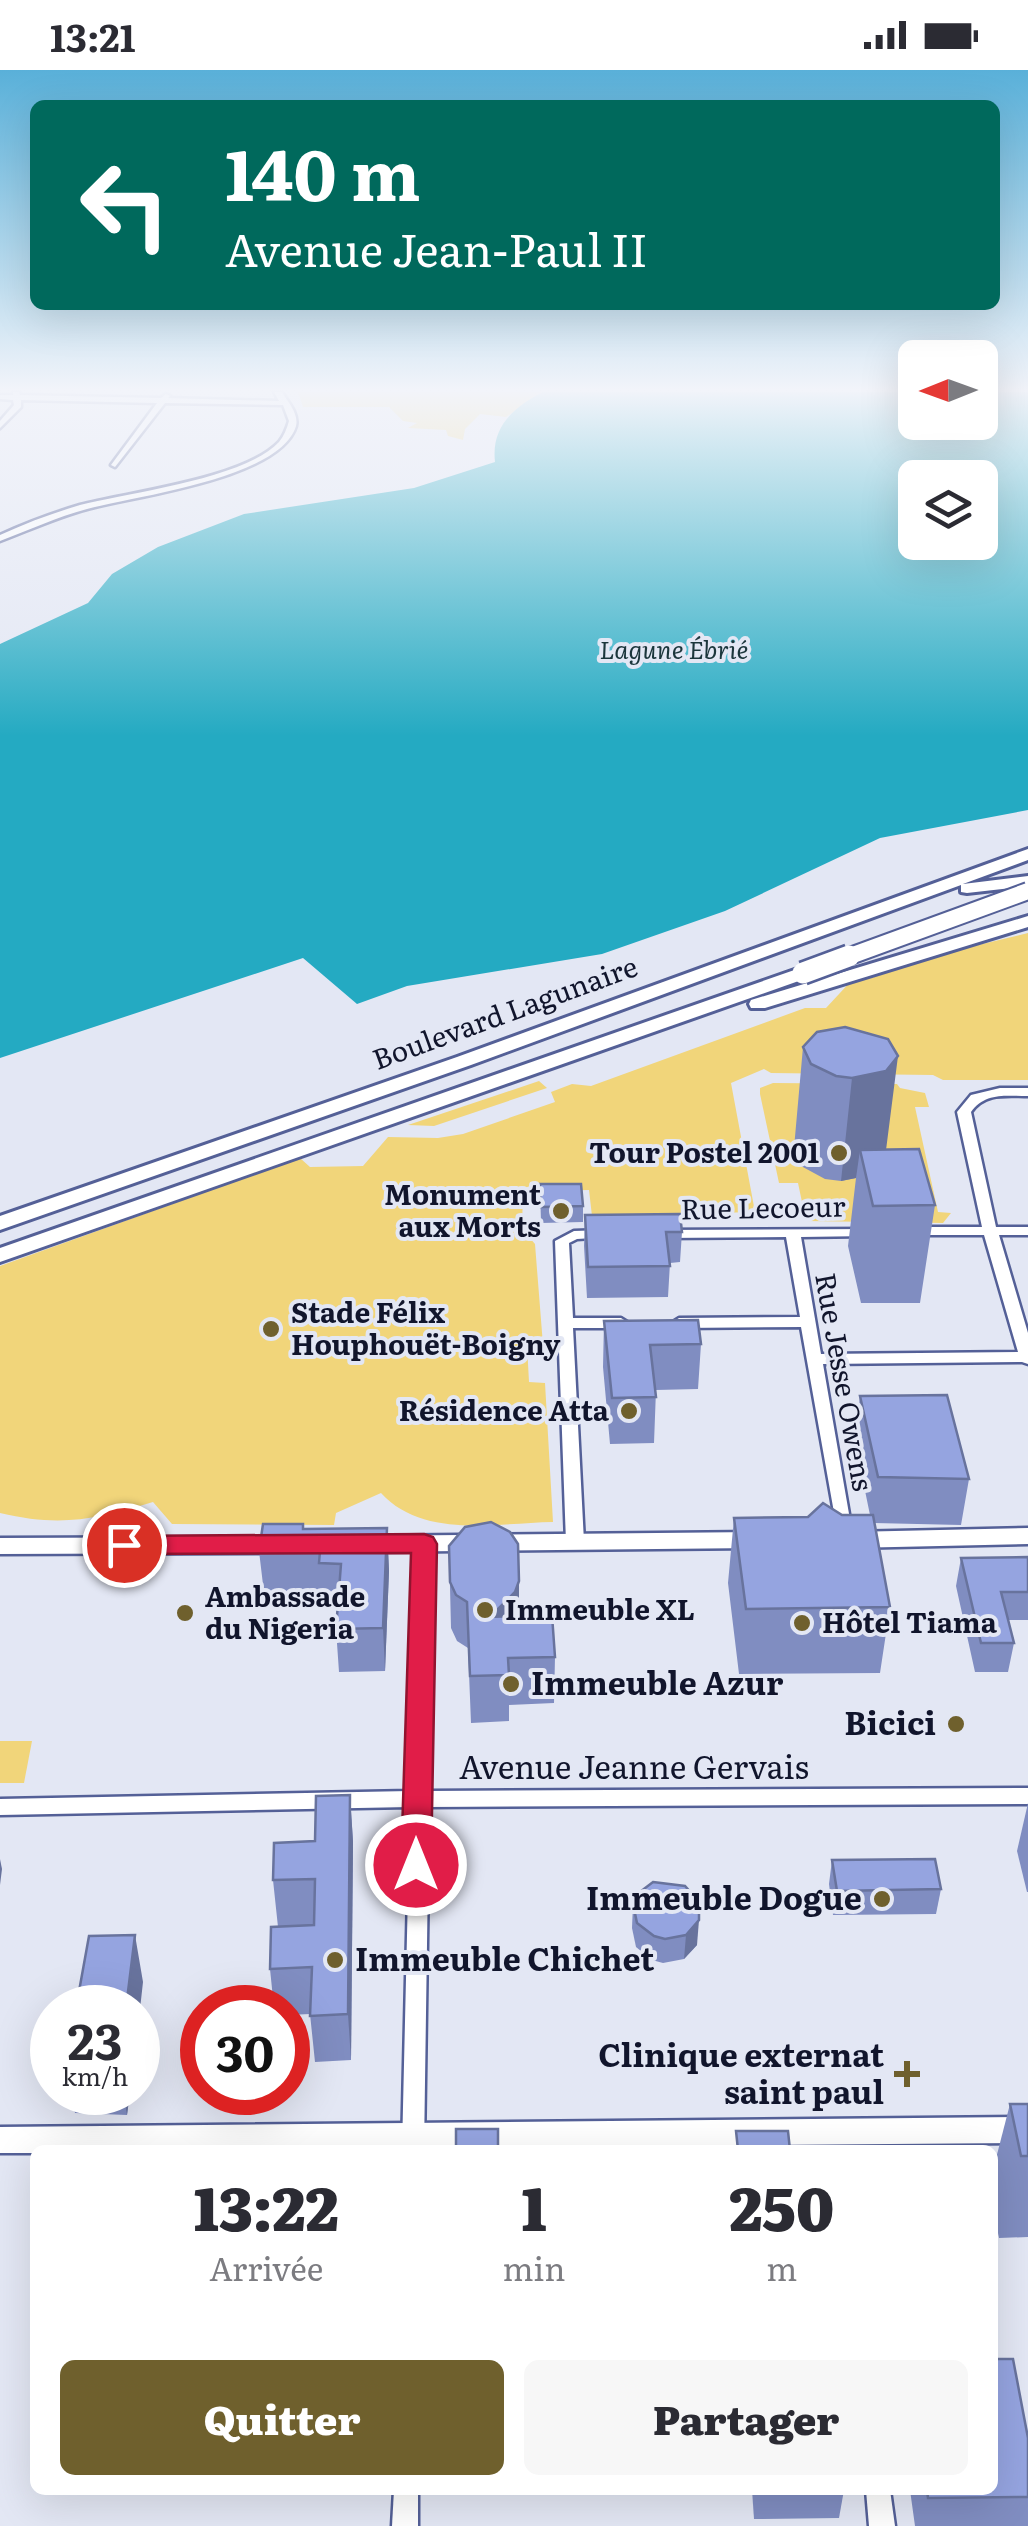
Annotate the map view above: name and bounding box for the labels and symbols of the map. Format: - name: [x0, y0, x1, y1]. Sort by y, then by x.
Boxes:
- north arrow: [898, 340, 998, 440]
- water label: Lagune Ébrié: [600, 630, 748, 667]
- street label: Boulevard Lagunaire: [366, 944, 643, 1079]
- place label: Tour Postel 2001: [589, 1130, 819, 1172]
- marker: Tour Postel 2001: [828, 1142, 850, 1164]
- place label: Monument aux Morts: [384, 1172, 542, 1246]
- street label: Rue Lecoeur: [680, 1184, 847, 1228]
- marker: Monument aux Morts: [550, 1200, 572, 1222]
- street label: Rue Jesse Owens: [806, 1269, 886, 1494]
- place label: Stade Félix Houphouët-Boigny: [291, 1290, 561, 1364]
- marker: Stade Félix Houphouët-Boigny: [260, 1318, 282, 1340]
- place label: Résidence Atta: [399, 1388, 610, 1430]
- marker: Résidence Atta: [618, 1400, 640, 1422]
- pin: [82, 1503, 167, 1588]
- place label: Ambassade du Nigeria: [205, 1574, 365, 1648]
- place label: Immeuble XL: [505, 1587, 695, 1629]
- marker: Immeuble XL: [474, 1599, 496, 1621]
- place label: Hôtel Tiama: [822, 1600, 998, 1642]
- marker: Ambassade du Nigeria: [174, 1602, 196, 1624]
- marker: Hôtel Tiama: [791, 1612, 813, 1634]
- place label: Immeuble Azur: [531, 1657, 784, 1705]
- marker: Immeuble Azur: [500, 1673, 522, 1695]
- place label: Bicici: [844, 1697, 936, 1745]
- marker: Bicici: [945, 1713, 967, 1735]
- street label: Avenue Jeanne Gervais: [459, 1741, 809, 1789]
- position arrow: [364, 1813, 468, 1917]
- place label: Immeuble Dogue: [586, 1872, 862, 1920]
- marker: Immeuble Dogue: [871, 1888, 893, 1910]
- place label: Immeuble Chichet: [355, 1933, 654, 1981]
- marker: Immeuble Chichet: [324, 1949, 346, 1971]
- speed limit sign: 30: [180, 1985, 310, 2115]
- place label: Clinique externat saint paul: [598, 2029, 884, 2114]
- marker: Clinique externat saint paul: [894, 2061, 920, 2087]

